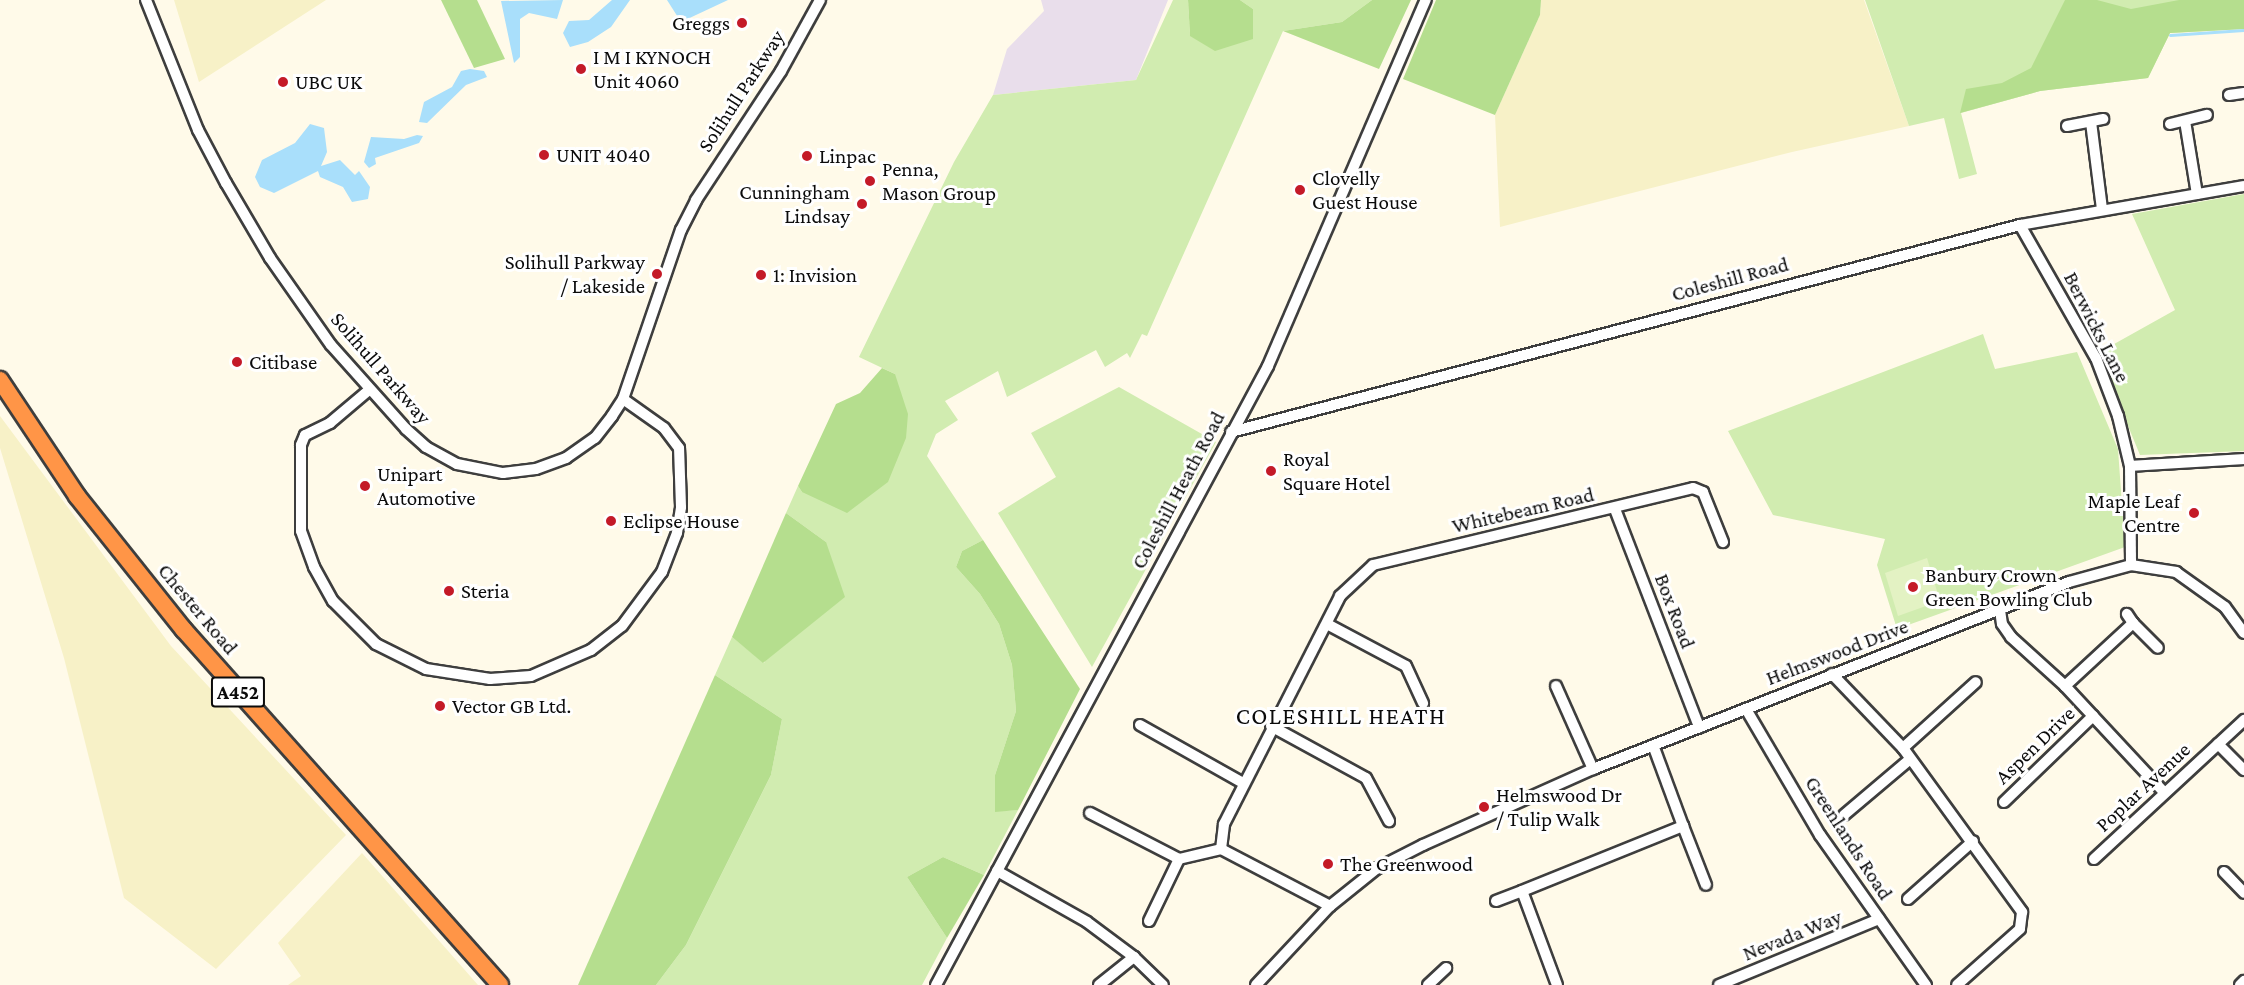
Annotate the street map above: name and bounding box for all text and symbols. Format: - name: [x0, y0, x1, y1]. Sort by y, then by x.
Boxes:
- place label: Greggs: [672, 10, 730, 36]
- marker: Greggs: [735, 16, 749, 30]
- street label: Solihull Parkway: [692, 25, 790, 157]
- place label: I M I KYNOCH Unit 4060: [593, 44, 711, 94]
- marker: I M I KYNOCH Unit 4060: [574, 62, 588, 76]
- place label: UBC UK: [295, 69, 362, 95]
- marker: UBC UK: [276, 75, 290, 89]
- place label: UNIT 4040: [556, 142, 650, 168]
- place label: Linpac: [819, 143, 876, 169]
- marker: UNIT 4040: [537, 148, 551, 162]
- marker: Linpac: [800, 149, 814, 163]
- place label: Penna, Mason Group: [882, 156, 996, 206]
- place label: Clovelly Guest House: [1312, 165, 1418, 215]
- marker: Penna, Mason Group: [863, 174, 877, 188]
- place label: Cunningham Lindsay: [739, 179, 850, 229]
- marker: Clovelly Guest House: [1293, 183, 1307, 197]
- marker: Cunningham Lindsay: [855, 197, 869, 211]
- place label: Solihull Parkway / Lakeside: [505, 249, 645, 299]
- street label: Coleshill Road: [1669, 251, 1791, 307]
- place label: 1: Invision: [773, 262, 857, 288]
- marker: Solihull Parkway / Lakeside: [650, 267, 664, 281]
- marker: 1: Invision: [754, 268, 768, 282]
- street label: Berwicks Lane: [2058, 268, 2136, 386]
- street label: Solihull Parkway: [325, 307, 437, 429]
- place label: Citibase: [249, 349, 317, 375]
- marker: Citibase: [230, 355, 244, 369]
- street label: Coleshill Heath Road: [1126, 407, 1230, 573]
- place label: Royal Square Hotel: [1283, 446, 1390, 496]
- place label: Unipart Automotive: [377, 461, 476, 511]
- marker: Royal Square Hotel: [1264, 464, 1278, 478]
- marker: Unipart Automotive: [358, 479, 372, 493]
- street label: Whitebeam Road: [1449, 481, 1597, 539]
- place label: Maple Leaf Centre: [2088, 488, 2180, 538]
- marker: Maple Leaf Centre: [2185, 504, 2203, 522]
- place label: Eclipse House: [623, 508, 739, 534]
- marker: Eclipse House: [604, 514, 618, 528]
- street label: Chester Road: [153, 558, 243, 660]
- place label: Banbury Crown Green Bowling Club: [1925, 562, 2092, 612]
- street label: Box Road: [1649, 570, 1701, 652]
- place label: Steria: [461, 578, 510, 604]
- marker: Banbury Crown Green Bowling Club: [1906, 580, 1920, 594]
- marker: Steria: [442, 584, 456, 598]
- street label: Helmswood Drive: [1762, 613, 1912, 691]
- road number: A452: [210, 675, 266, 709]
- place label: Vector GB Ltd.: [452, 693, 571, 719]
- marker: Vector GB Ltd.: [433, 699, 447, 713]
- street label: Aspen Drive: [1990, 701, 2080, 789]
- district label: COLESHILL HEATH: [1236, 702, 1446, 730]
- street label: Poplar Avenue: [2091, 737, 2195, 837]
- street label: Greenlands Road: [1800, 771, 1898, 905]
- place label: Helmswood Dr / Tulip Walk: [1496, 782, 1622, 832]
- marker: Helmswood Dr / Tulip Walk: [1477, 800, 1491, 814]
- place label: The Greenwood: [1340, 851, 1473, 877]
- marker: The Greenwood: [1321, 857, 1335, 871]
- street label: Nevada Way: [1739, 904, 1845, 966]

